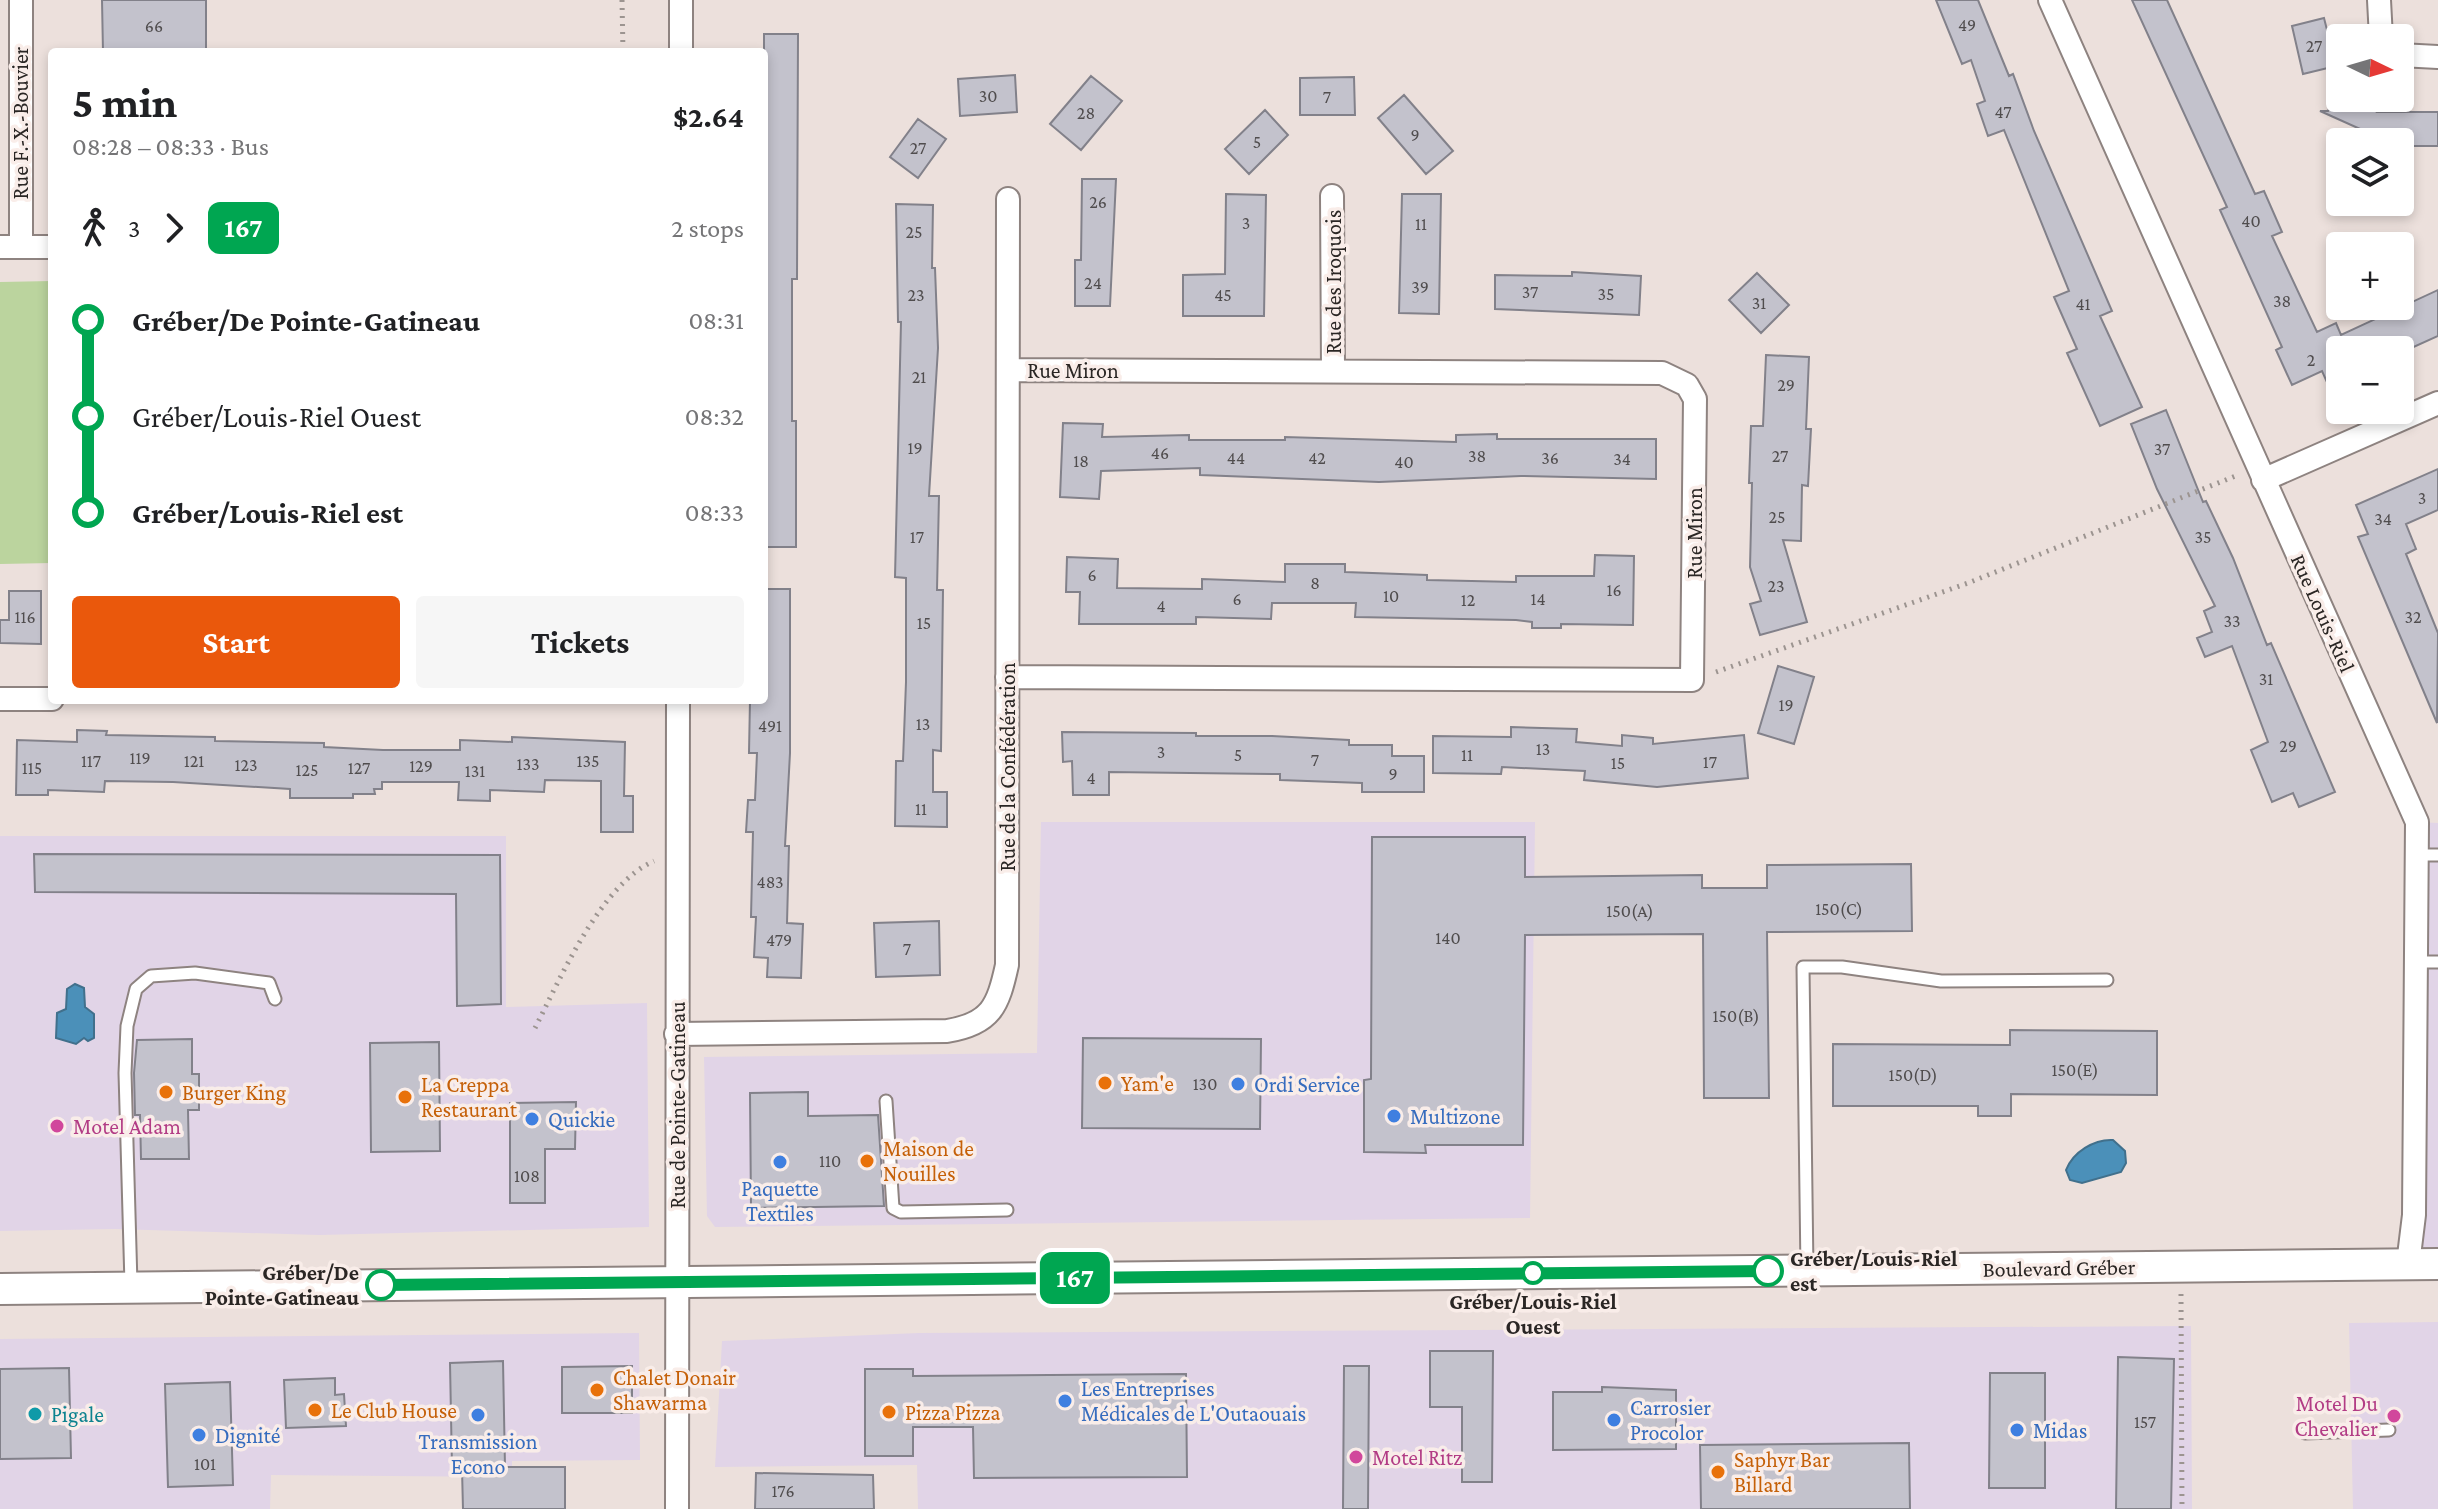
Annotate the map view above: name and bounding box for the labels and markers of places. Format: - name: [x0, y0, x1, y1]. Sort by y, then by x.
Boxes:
- place label: Yam'e: [1121, 1071, 1174, 1096]
- place label: La Creppa Restaurant: [421, 1072, 518, 1122]
- place label: Ordi Service: [1254, 1072, 1360, 1097]
- marker: Yam'e: [1096, 1074, 1114, 1092]
- marker: Ordi Service: [1229, 1075, 1247, 1093]
- place label: Burger King: [182, 1080, 286, 1105]
- marker: Burger King: [157, 1083, 175, 1101]
- marker: La Creppa Restaurant: [396, 1088, 414, 1106]
- place label: Multizone: [1410, 1104, 1500, 1129]
- place label: Quickie: [548, 1107, 615, 1132]
- marker: Multizone: [1385, 1107, 1403, 1125]
- marker: Quickie: [523, 1110, 541, 1128]
- place label: Motel Adam: [73, 1114, 181, 1139]
- marker: Motel Adam: [48, 1117, 66, 1135]
- place label: Maison de Nouilles: [883, 1136, 974, 1186]
- marker: Maison de Nouilles: [858, 1152, 876, 1170]
- marker: Paquette Textiles: [771, 1153, 789, 1171]
- place label: Paquette Textiles: [741, 1176, 819, 1226]
- place label: Gréber/Louis-Riel est: [1790, 1246, 1958, 1296]
- marker: Gréber/Louis-Riel est: [1753, 1256, 1783, 1286]
- place label: Gréber/De Pointe-Gatineau: [205, 1260, 360, 1310]
- marker: Gréber/Louis-Riel Ouest: [1522, 1262, 1544, 1284]
- marker: Gréber/De Pointe-Gatineau: [366, 1270, 396, 1300]
- place label: Gréber/Louis-Riel Ouest: [1449, 1289, 1617, 1339]
- place label: Chalet Donair Shawarma: [613, 1365, 736, 1415]
- place label: Les Entreprises Médicales de L'Outaouais: [1081, 1376, 1306, 1426]
- marker: Chalet Donair Shawarma: [588, 1381, 606, 1399]
- place label: Motel Du Chevalier: [2294, 1391, 2378, 1441]
- marker: Les Entreprises Médicales de L'Outaouais: [1056, 1392, 1074, 1410]
- place label: Carrosier Procolor: [1630, 1395, 1711, 1445]
- place label: Le Club House: [331, 1398, 457, 1423]
- place label: Pizza Pizza: [905, 1400, 1000, 1425]
- marker: Le Club House: [306, 1401, 324, 1419]
- place label: Pigale: [51, 1402, 104, 1427]
- marker: Pizza Pizza: [880, 1403, 898, 1421]
- marker: Pigale: [26, 1405, 44, 1423]
- marker: Transmission Econo: [469, 1406, 487, 1424]
- marker: Motel Du Chevalier: [2385, 1407, 2403, 1425]
- marker: Carrosier Procolor: [1605, 1411, 1623, 1429]
- place label: Midas: [2033, 1418, 2087, 1443]
- marker: Midas: [2008, 1421, 2026, 1439]
- place label: Dignité: [215, 1423, 280, 1448]
- marker: Dignité: [190, 1426, 208, 1444]
- place label: Transmission Econo: [418, 1429, 538, 1479]
- place label: Motel Ritz: [1372, 1445, 1462, 1470]
- place label: Saphyr Bar Billard: [1734, 1447, 1830, 1497]
- marker: Motel Ritz: [1347, 1448, 1365, 1466]
- marker: Saphyr Bar Billard: [1709, 1463, 1727, 1481]

